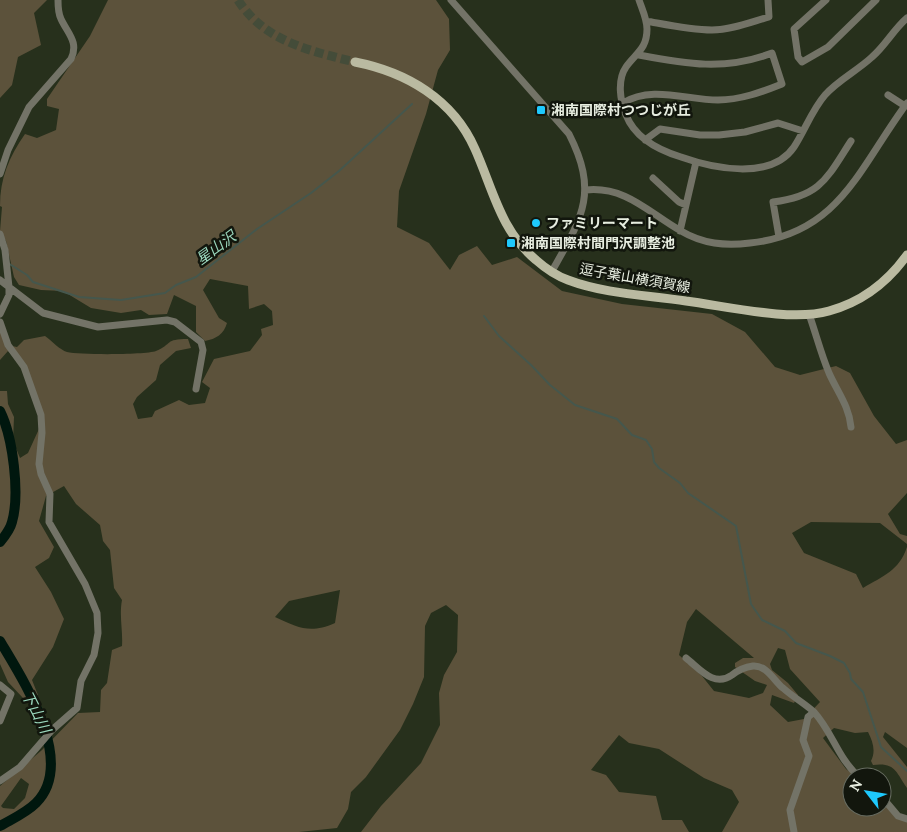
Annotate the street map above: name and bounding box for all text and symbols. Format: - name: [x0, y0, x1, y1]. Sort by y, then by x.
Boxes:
- place label: 湘南国際村つつじが丘: [551, 101, 691, 119]
- marker: 湘南国際村つつじが丘: [535, 104, 547, 116]
- place label: ファミリーマート: [546, 214, 658, 232]
- marker: ファミリーマート: [530, 217, 542, 229]
- water label: 星山沢: [192, 226, 241, 269]
- place label: 湘南国際村間門沢調整池: [521, 234, 675, 252]
- marker: 湘南国際村間門沢調整池: [505, 237, 517, 249]
- street label: 逗子葉山横須賀線: [578, 259, 692, 297]
- water label: 下山川: [18, 687, 56, 738]
- north arrow: [842, 767, 892, 817]
- text: N: [845, 776, 866, 795]

